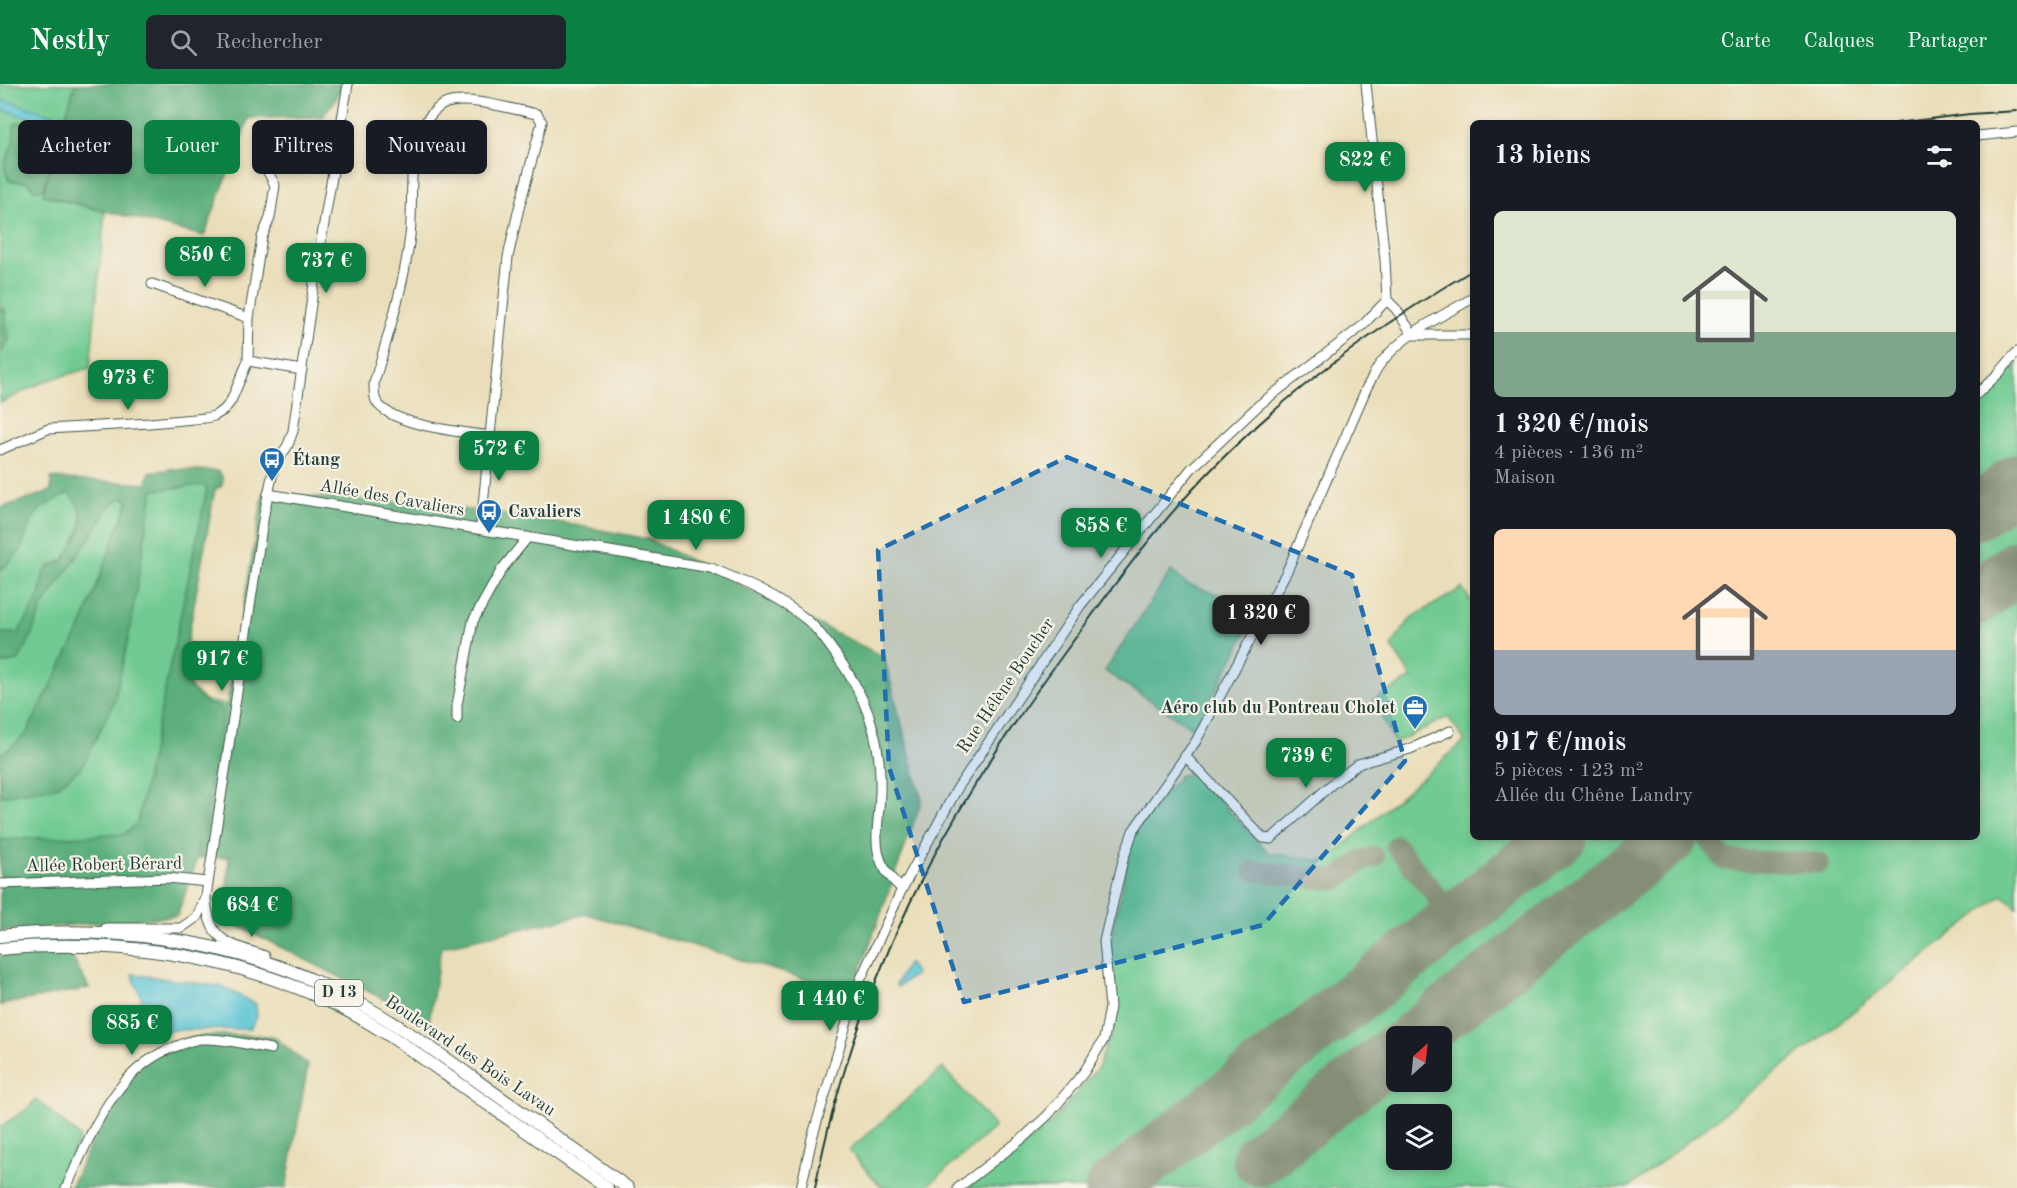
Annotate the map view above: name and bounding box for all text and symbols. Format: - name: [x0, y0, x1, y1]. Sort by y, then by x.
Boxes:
- search box: [146, 15, 566, 69]
- icon: search: [167, 26, 200, 59]
- text: Nestly: [30, 28, 110, 56]
- text: Rechercher: [215, 31, 322, 53]
- text: Carte: [1721, 31, 1771, 52]
- text: Calques: [1804, 31, 1874, 52]
- text: Partager: [1907, 31, 1987, 52]
- chip: Acheter: [18, 120, 132, 174]
- chip: Louer: [144, 120, 240, 174]
- chip: Filtres: [252, 120, 354, 174]
- chip: Nouveau: [366, 120, 487, 174]
- icon: filters: [1923, 140, 1956, 173]
- pin: 822 €: [1323, 142, 1407, 193]
- text: 13 biens: [1494, 143, 1591, 169]
- text: 822 €: [1339, 151, 1391, 171]
- pin: 850 €: [163, 237, 247, 288]
- pin: 737 €: [284, 243, 368, 294]
- text: 850 €: [179, 246, 231, 266]
- icon: home: [1671, 250, 1779, 358]
- text: 737 €: [300, 252, 352, 272]
- pin: 973 €: [86, 360, 170, 411]
- text: 973 €: [102, 369, 154, 389]
- text: 1 320 €/mois: [1494, 412, 1648, 438]
- pin: 572 €: [457, 431, 541, 482]
- text: 572 €: [473, 440, 525, 460]
- text: 4 pièces · 136 m²: [1494, 443, 1643, 463]
- bus stop icon: Étang: [257, 445, 287, 483]
- place label: Étang: [292, 447, 340, 469]
- text: Maison: [1494, 468, 1555, 488]
- street label: Allée des Cavaliers: [318, 476, 466, 520]
- bus stop icon: Cavaliers: [474, 497, 504, 535]
- pin: 1 480 €: [641, 500, 751, 551]
- place label: Cavaliers: [508, 503, 581, 521]
- pin: 858 €: [1059, 508, 1143, 559]
- text: 1 480 €: [661, 509, 731, 529]
- text: 858 €: [1075, 517, 1127, 537]
- icon: home: [1671, 568, 1779, 676]
- pin: 1 320 €: [1206, 595, 1316, 646]
- text: 1 320 €: [1226, 604, 1296, 624]
- street label: Rue Hélène Boucher: [954, 615, 1058, 757]
- pin: 917 €: [180, 641, 264, 692]
- text: 917 €: [196, 650, 248, 670]
- office icon: Aéro club du Pontreau Cholet: [1400, 693, 1430, 731]
- place label: Aéro club du Pontreau Cholet: [1160, 699, 1396, 717]
- text: 917 €/mois: [1494, 730, 1626, 756]
- pin: 739 €: [1264, 738, 1348, 789]
- text: 739 €: [1280, 747, 1332, 767]
- text: 5 pièces · 123 m²: [1494, 761, 1643, 781]
- text: Allée du Chêne Landry: [1494, 786, 1693, 806]
- street label: Allée Robert Bérard: [25, 855, 183, 875]
- pin: 684 €: [210, 887, 294, 938]
- text: 684 €: [226, 896, 278, 916]
- road number: D 13: [315, 980, 363, 1006]
- pin: 1 440 €: [775, 981, 885, 1032]
- text: 1 440 €: [795, 990, 865, 1010]
- street label: Boulevard des Bois Lavau: [382, 992, 559, 1120]
- pin: 885 €: [90, 1005, 174, 1056]
- text: 885 €: [106, 1014, 158, 1034]
- north arrow: [1386, 1026, 1452, 1092]
- map controls: [1386, 1026, 1452, 1170]
- button: layers: [1386, 1104, 1452, 1170]

